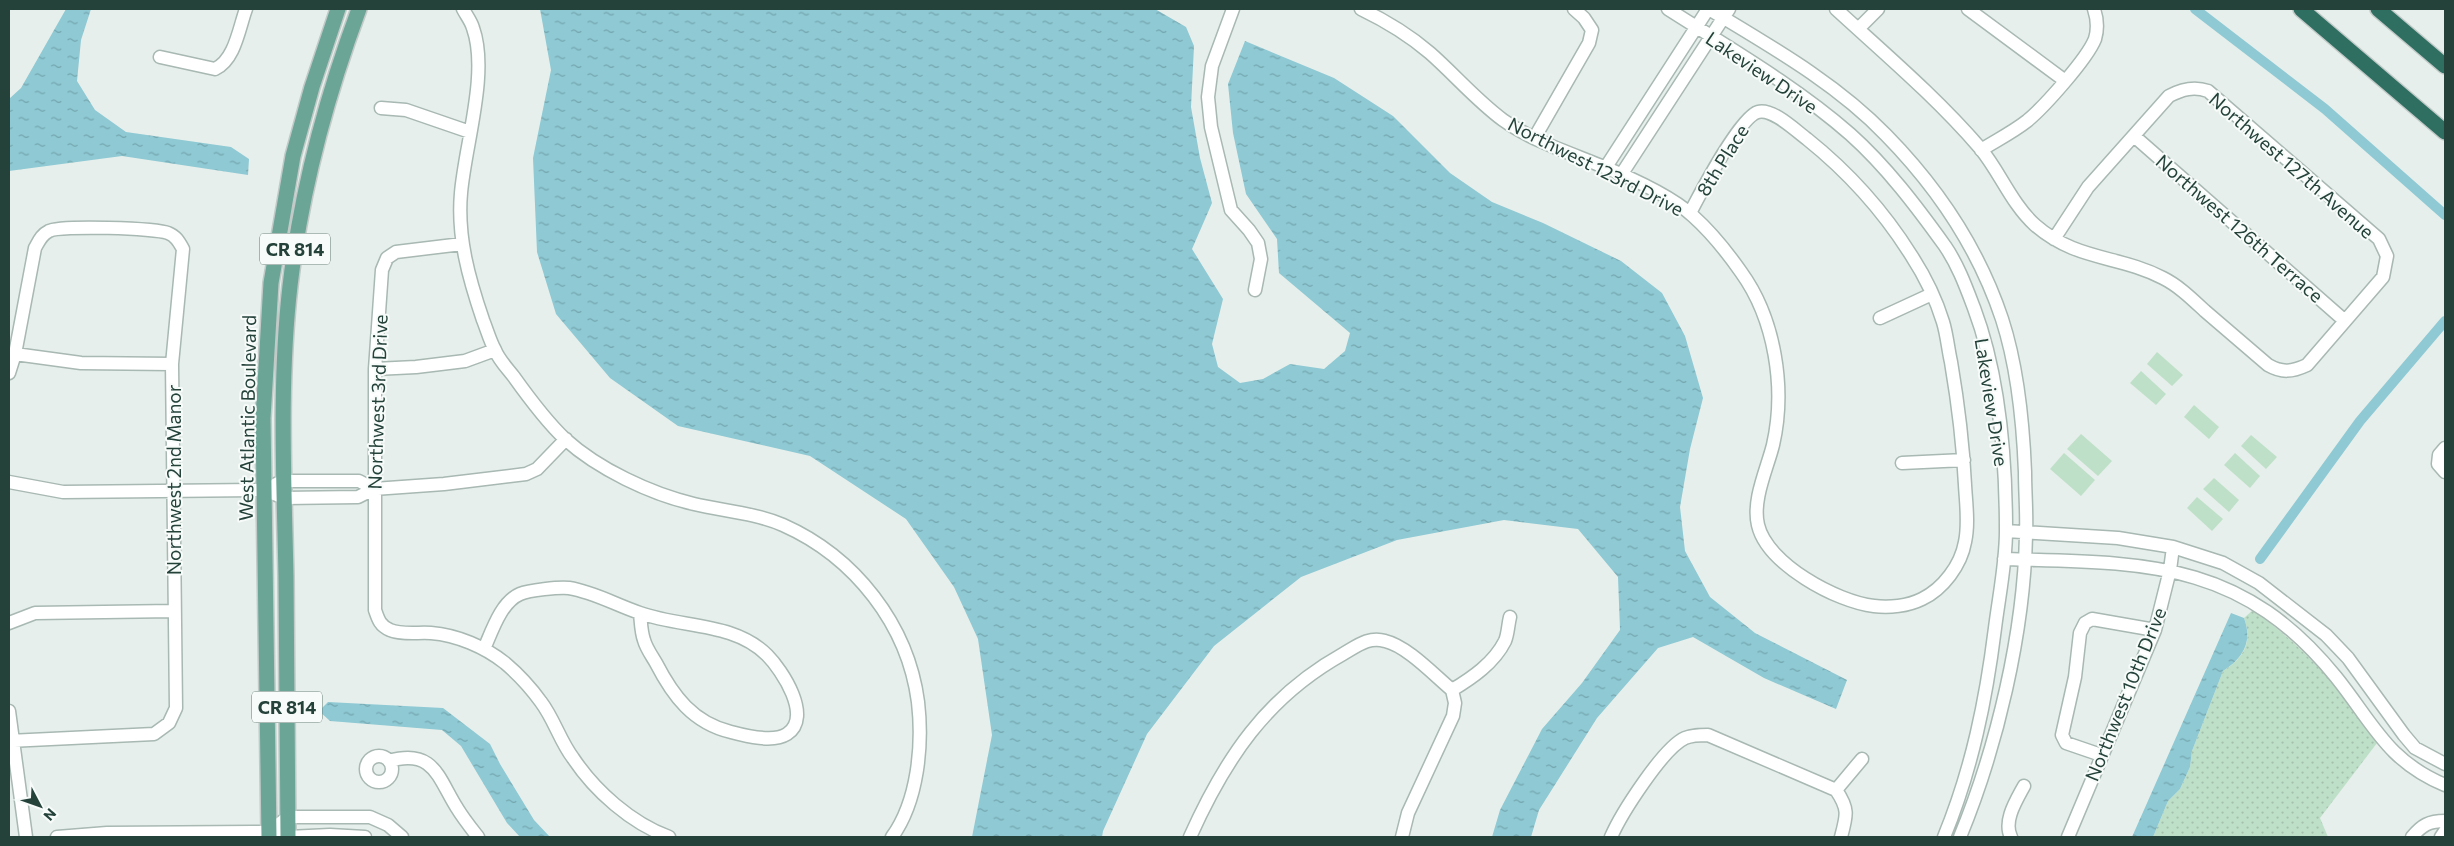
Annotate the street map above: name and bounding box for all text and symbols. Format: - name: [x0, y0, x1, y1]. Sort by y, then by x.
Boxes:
- street label: Lakeview Drive: [1702, 26, 1822, 118]
- street label: Northwest 127th Avenue: [2205, 87, 2379, 243]
- street label: Northwest 123rd Drive: [1504, 112, 1688, 220]
- street label: 8th Place: [1691, 120, 1753, 200]
- street label: Northwest 126th Terrace: [2152, 149, 2328, 307]
- road number: CR 814: [260, 233, 330, 264]
- street label: Northwest 3rd Drive: [362, 314, 392, 490]
- street label: West Atlantic Boulevard: [234, 315, 260, 521]
- street label: Lakeview Drive: [1971, 336, 2013, 468]
- street label: Northwest 2nd Manor: [162, 384, 185, 575]
- street label: Northwest 10th Drive: [2080, 604, 2170, 784]
- road number: CR 814: [252, 692, 322, 722]
- north arrow: [15, 781, 65, 831]
- text: N: [40, 805, 60, 824]

